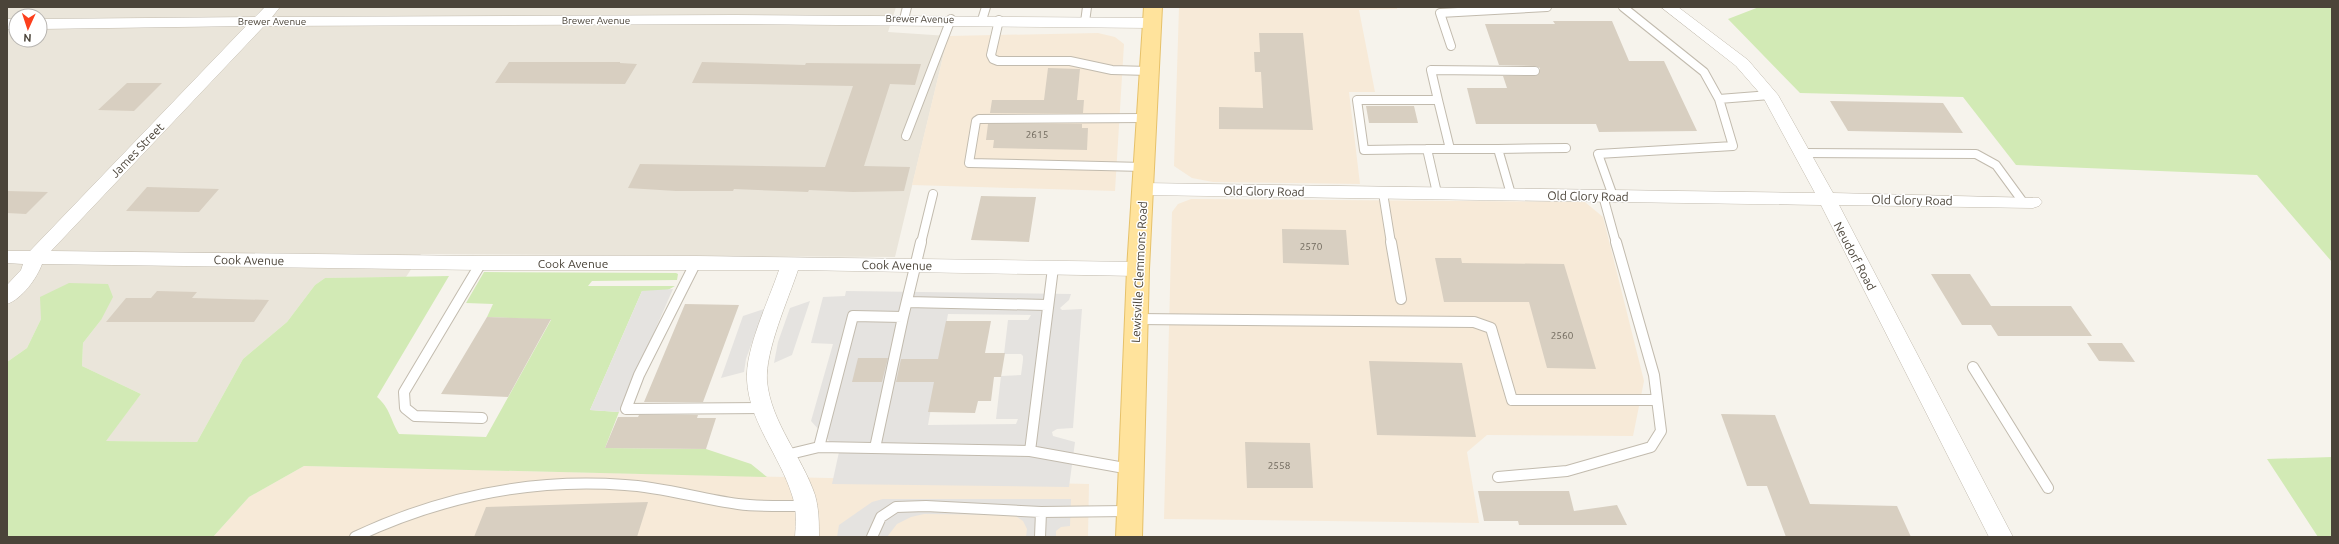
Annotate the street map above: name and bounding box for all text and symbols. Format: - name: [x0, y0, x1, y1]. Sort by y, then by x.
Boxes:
- north arrow: [8, 8, 48, 48]
- street label: Brewer Avenue: [886, 13, 954, 25]
- street label: Brewer Avenue: [562, 15, 630, 26]
- street label: Brewer Avenue: [238, 16, 306, 27]
- text: N: [23, 32, 32, 44]
- street label: James Street: [108, 120, 166, 180]
- house number: 2615: [1026, 129, 1048, 140]
- street label: Old Glory Road: [1223, 184, 1305, 198]
- street label: Old Glory Road: [1547, 189, 1629, 203]
- street label: Old Glory Road: [1871, 193, 1953, 207]
- street label: Lewisville Clemmons Road: [1129, 201, 1149, 343]
- street label: Neudorf Road: [1832, 220, 1878, 292]
- house number: 2570: [1300, 241, 1323, 252]
- street label: Cook Avenue: [214, 253, 284, 267]
- street label: Cook Avenue: [538, 257, 608, 270]
- street label: Cook Avenue: [862, 258, 932, 272]
- house number: 2560: [1551, 330, 1574, 341]
- house number: 2558: [1268, 460, 1291, 471]

